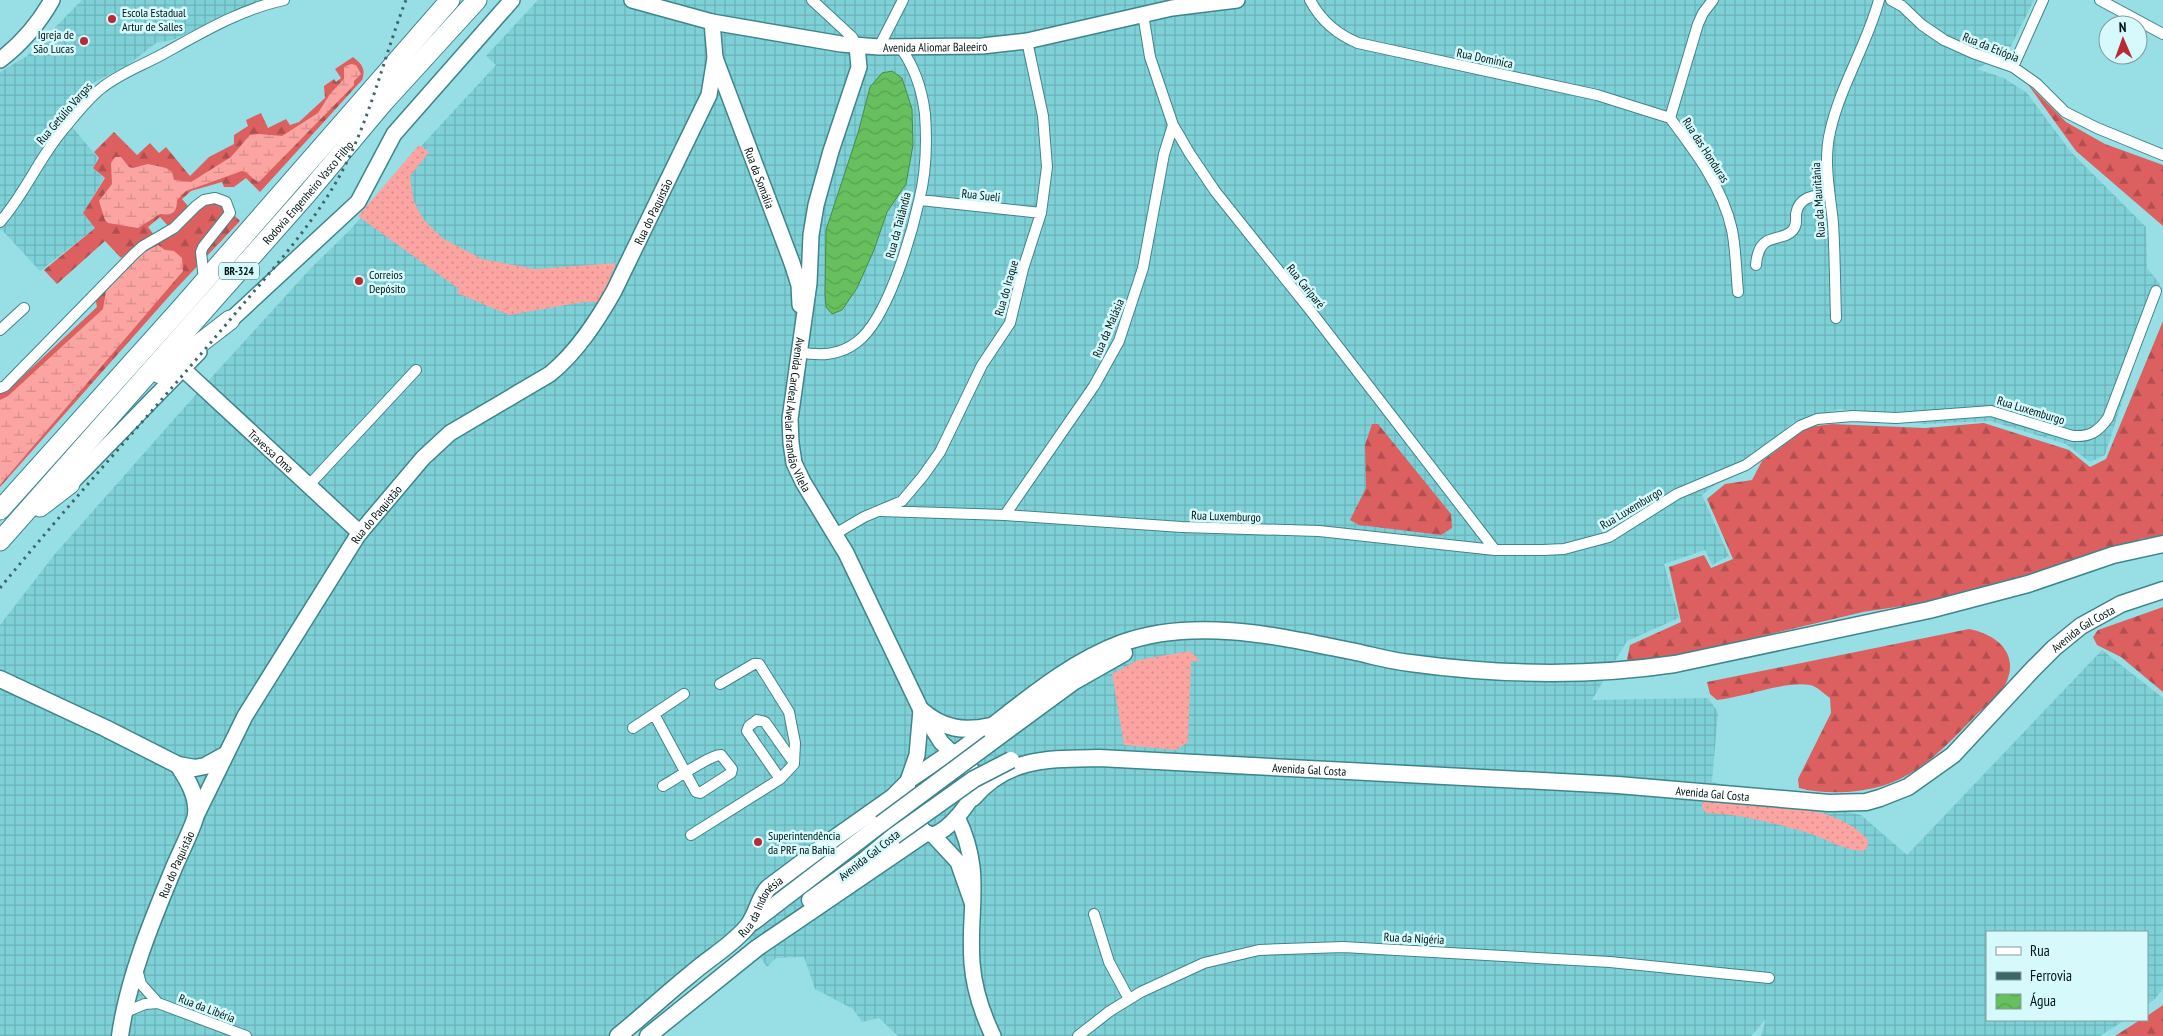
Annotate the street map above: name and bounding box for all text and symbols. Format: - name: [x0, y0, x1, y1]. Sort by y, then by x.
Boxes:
- place label: Escola Estadual Artur de Salles: [122, 5, 186, 34]
- marker: Escola Estadual Artur de Salles: [106, 13, 118, 25]
- north arrow: [2098, 15, 2148, 65]
- text: N: [2118, 18, 2127, 36]
- place label: Igreja de São Lucas: [33, 27, 74, 56]
- street label: Rua da Etiópia: [1961, 29, 2022, 65]
- marker: Igreja de São Lucas: [78, 35, 90, 47]
- street label: Avenida Aliomar Baleeiro: [883, 38, 988, 54]
- street label: Rua Dominica: [1455, 45, 1515, 71]
- street label: Rua Getúlio Vargas: [33, 79, 95, 147]
- street label: Rua das Honduras: [1679, 115, 1733, 185]
- street label: Rodovia Engenheiro Vasco Filho: [259, 137, 356, 247]
- street label: Rua da Somália: [742, 145, 778, 211]
- street label: Rua da Mauritânia: [1808, 162, 1828, 238]
- street label: Rua do Paquistão: [630, 176, 675, 247]
- street label: Rua Sueli: [961, 186, 1001, 204]
- street label: Rua da Tailândia: [882, 190, 914, 260]
- street label: Rua do Iraque: [991, 258, 1021, 318]
- street label: Rua Cariparé: [1284, 261, 1328, 311]
- road number: BR-324: [219, 262, 259, 280]
- place label: Correios Depósito: [369, 267, 406, 296]
- marker: Correios Depósito: [353, 275, 365, 287]
- street label: Rua da Malásia: [1089, 296, 1127, 360]
- street label: Avenida Cardeal Avelar Brandão Vilela: [782, 337, 815, 495]
- street label: Rua Luxemburgo: [1995, 393, 2067, 427]
- street label: Travessa Oma: [245, 426, 297, 475]
- street label: Rua do Paquistão: [347, 482, 405, 546]
- street label: Rua Luxemburgo: [1597, 484, 1665, 532]
- street label: Rua Luxemburgo: [1191, 507, 1261, 525]
- street label: Avenida Gal Costa: [2048, 601, 2117, 655]
- street label: Avenida Gal Costa: [1272, 760, 1347, 778]
- street label: Avenida Gal Costa: [1675, 782, 1750, 804]
- street label: Avenida Gal Costa: [835, 826, 903, 884]
- place label: Superintendência da PRF na Bahia: [768, 828, 840, 857]
- street label: Rua do Paquistão: [155, 829, 197, 900]
- marker: Superintendência da PRF na Bahia: [752, 836, 764, 848]
- street label: Rua da Indonésia: [734, 872, 786, 940]
- street label: Rua da Nigéria: [1383, 929, 1445, 947]
- legend: [1986, 931, 2148, 1021]
- text: Rua: [2030, 941, 2050, 960]
- text: Ferrovia: [2030, 966, 2072, 985]
- street label: Rua da Libéria: [177, 990, 238, 1026]
- text: Água: [2030, 991, 2056, 1010]

